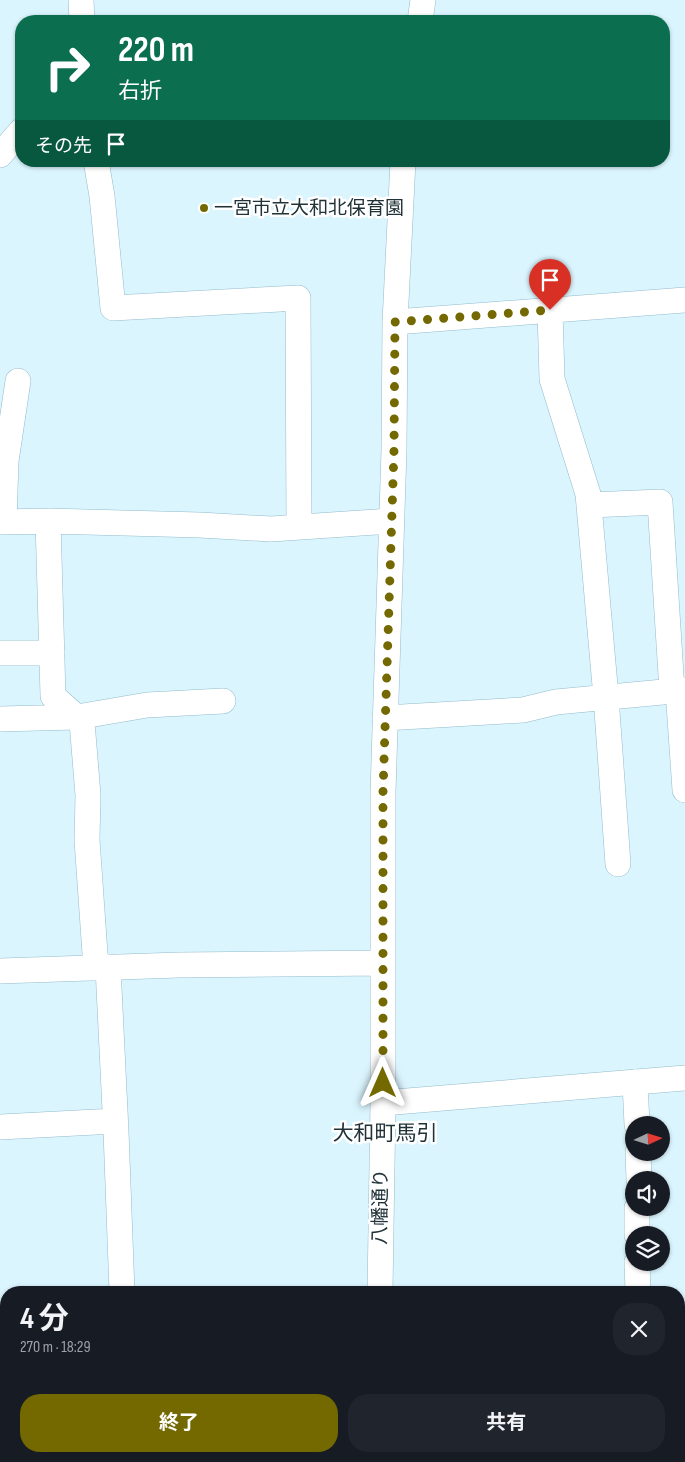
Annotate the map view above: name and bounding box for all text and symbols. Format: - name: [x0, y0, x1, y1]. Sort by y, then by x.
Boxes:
- text: 220 m: [118, 29, 194, 72]
- icon: right: [35, 35, 100, 100]
- text: 右折: [118, 78, 162, 105]
- icon: arrive: [102, 130, 130, 158]
- text: その先: [35, 135, 92, 158]
- place label: 一宮市立大和北保育園: [214, 197, 404, 220]
- marker: 一宮市立大和北保育園: [198, 202, 210, 214]
- pin: [529, 259, 571, 310]
- icon: arrive: [536, 266, 564, 294]
- position arrow: [356, 1056, 408, 1108]
- north arrow: [625, 1116, 670, 1161]
- map controls: [625, 1116, 670, 1271]
- district label: 大和町馬引: [333, 1121, 438, 1146]
- street label: 八幡通り: [369, 1169, 393, 1245]
- button: sound: [625, 1171, 670, 1216]
- button: layers: [625, 1226, 670, 1271]
- text: 4 分: [20, 1301, 69, 1337]
- button: close: [613, 1303, 665, 1355]
- text: 270 m · 18:29: [20, 1338, 91, 1357]
- button: 終了: [20, 1394, 338, 1452]
- button: 共有: [348, 1394, 665, 1452]

